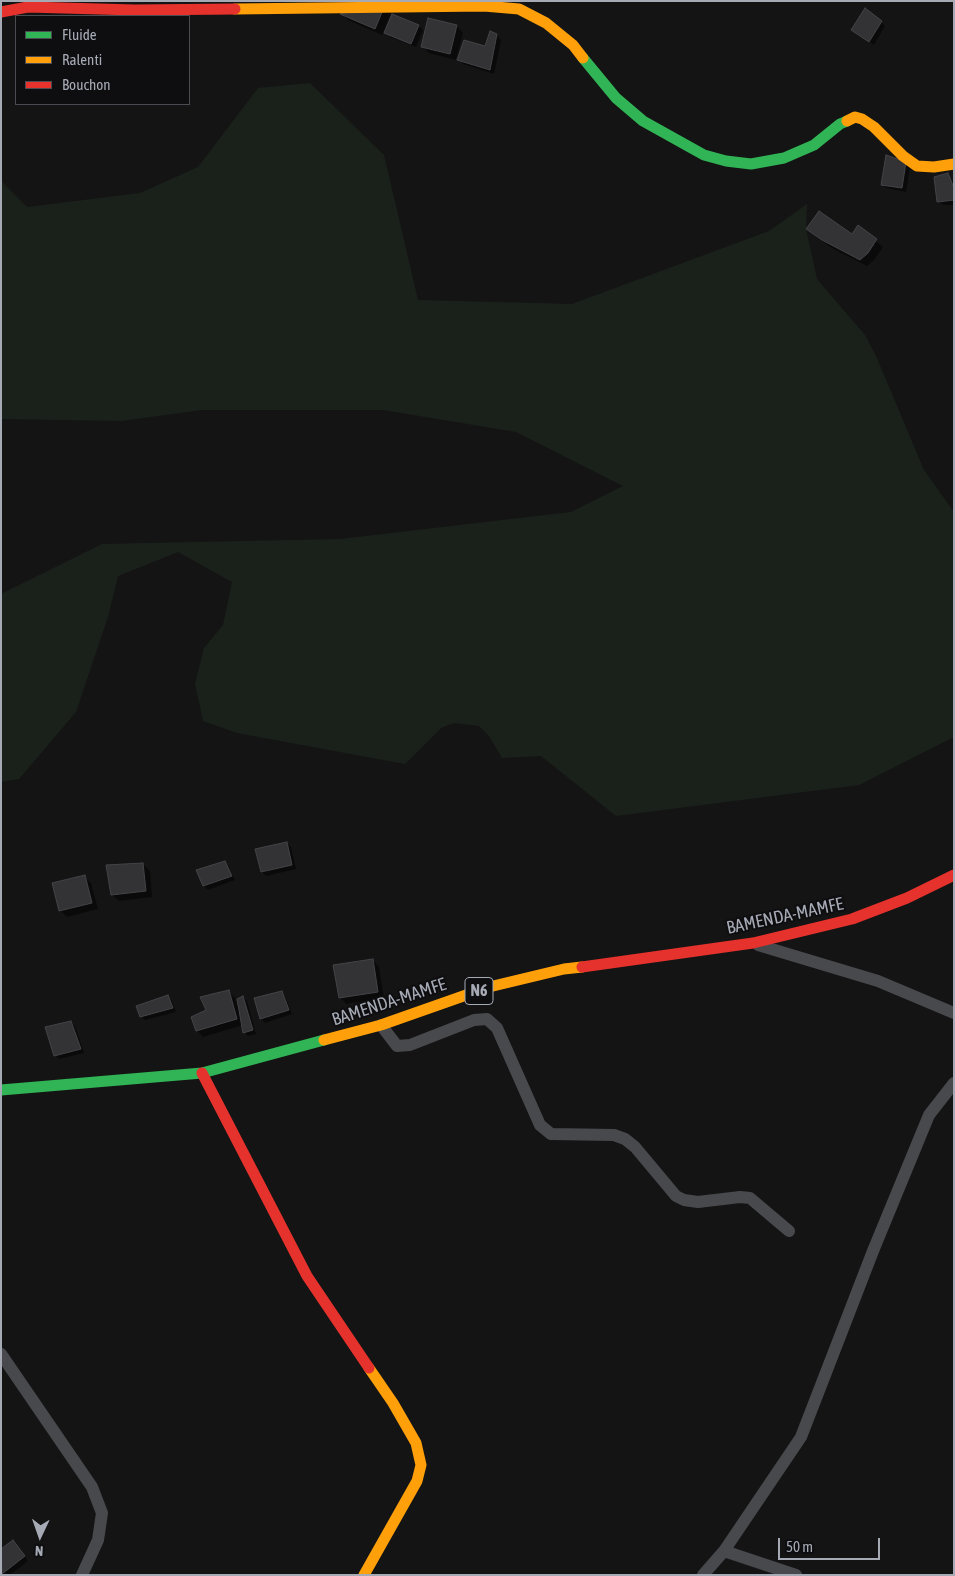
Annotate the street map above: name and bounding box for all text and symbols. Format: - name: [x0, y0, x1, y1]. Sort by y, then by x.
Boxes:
- legend: [15, 15, 190, 105]
- text: Fluide: [62, 26, 97, 43]
- text: Ralenti: [62, 51, 102, 68]
- text: Bouchon: [62, 76, 111, 93]
- street label: BAMENDA-MAMFE: [725, 893, 845, 939]
- street label: BAMENDA-MAMFE: [329, 973, 449, 1031]
- road number: N6: [465, 978, 493, 1004]
- north arrow: [15, 1511, 65, 1561]
- scale bar: [780, 1528, 882, 1560]
- text: 50 m: [786, 1538, 813, 1555]
- text: N: [35, 1543, 44, 1559]

